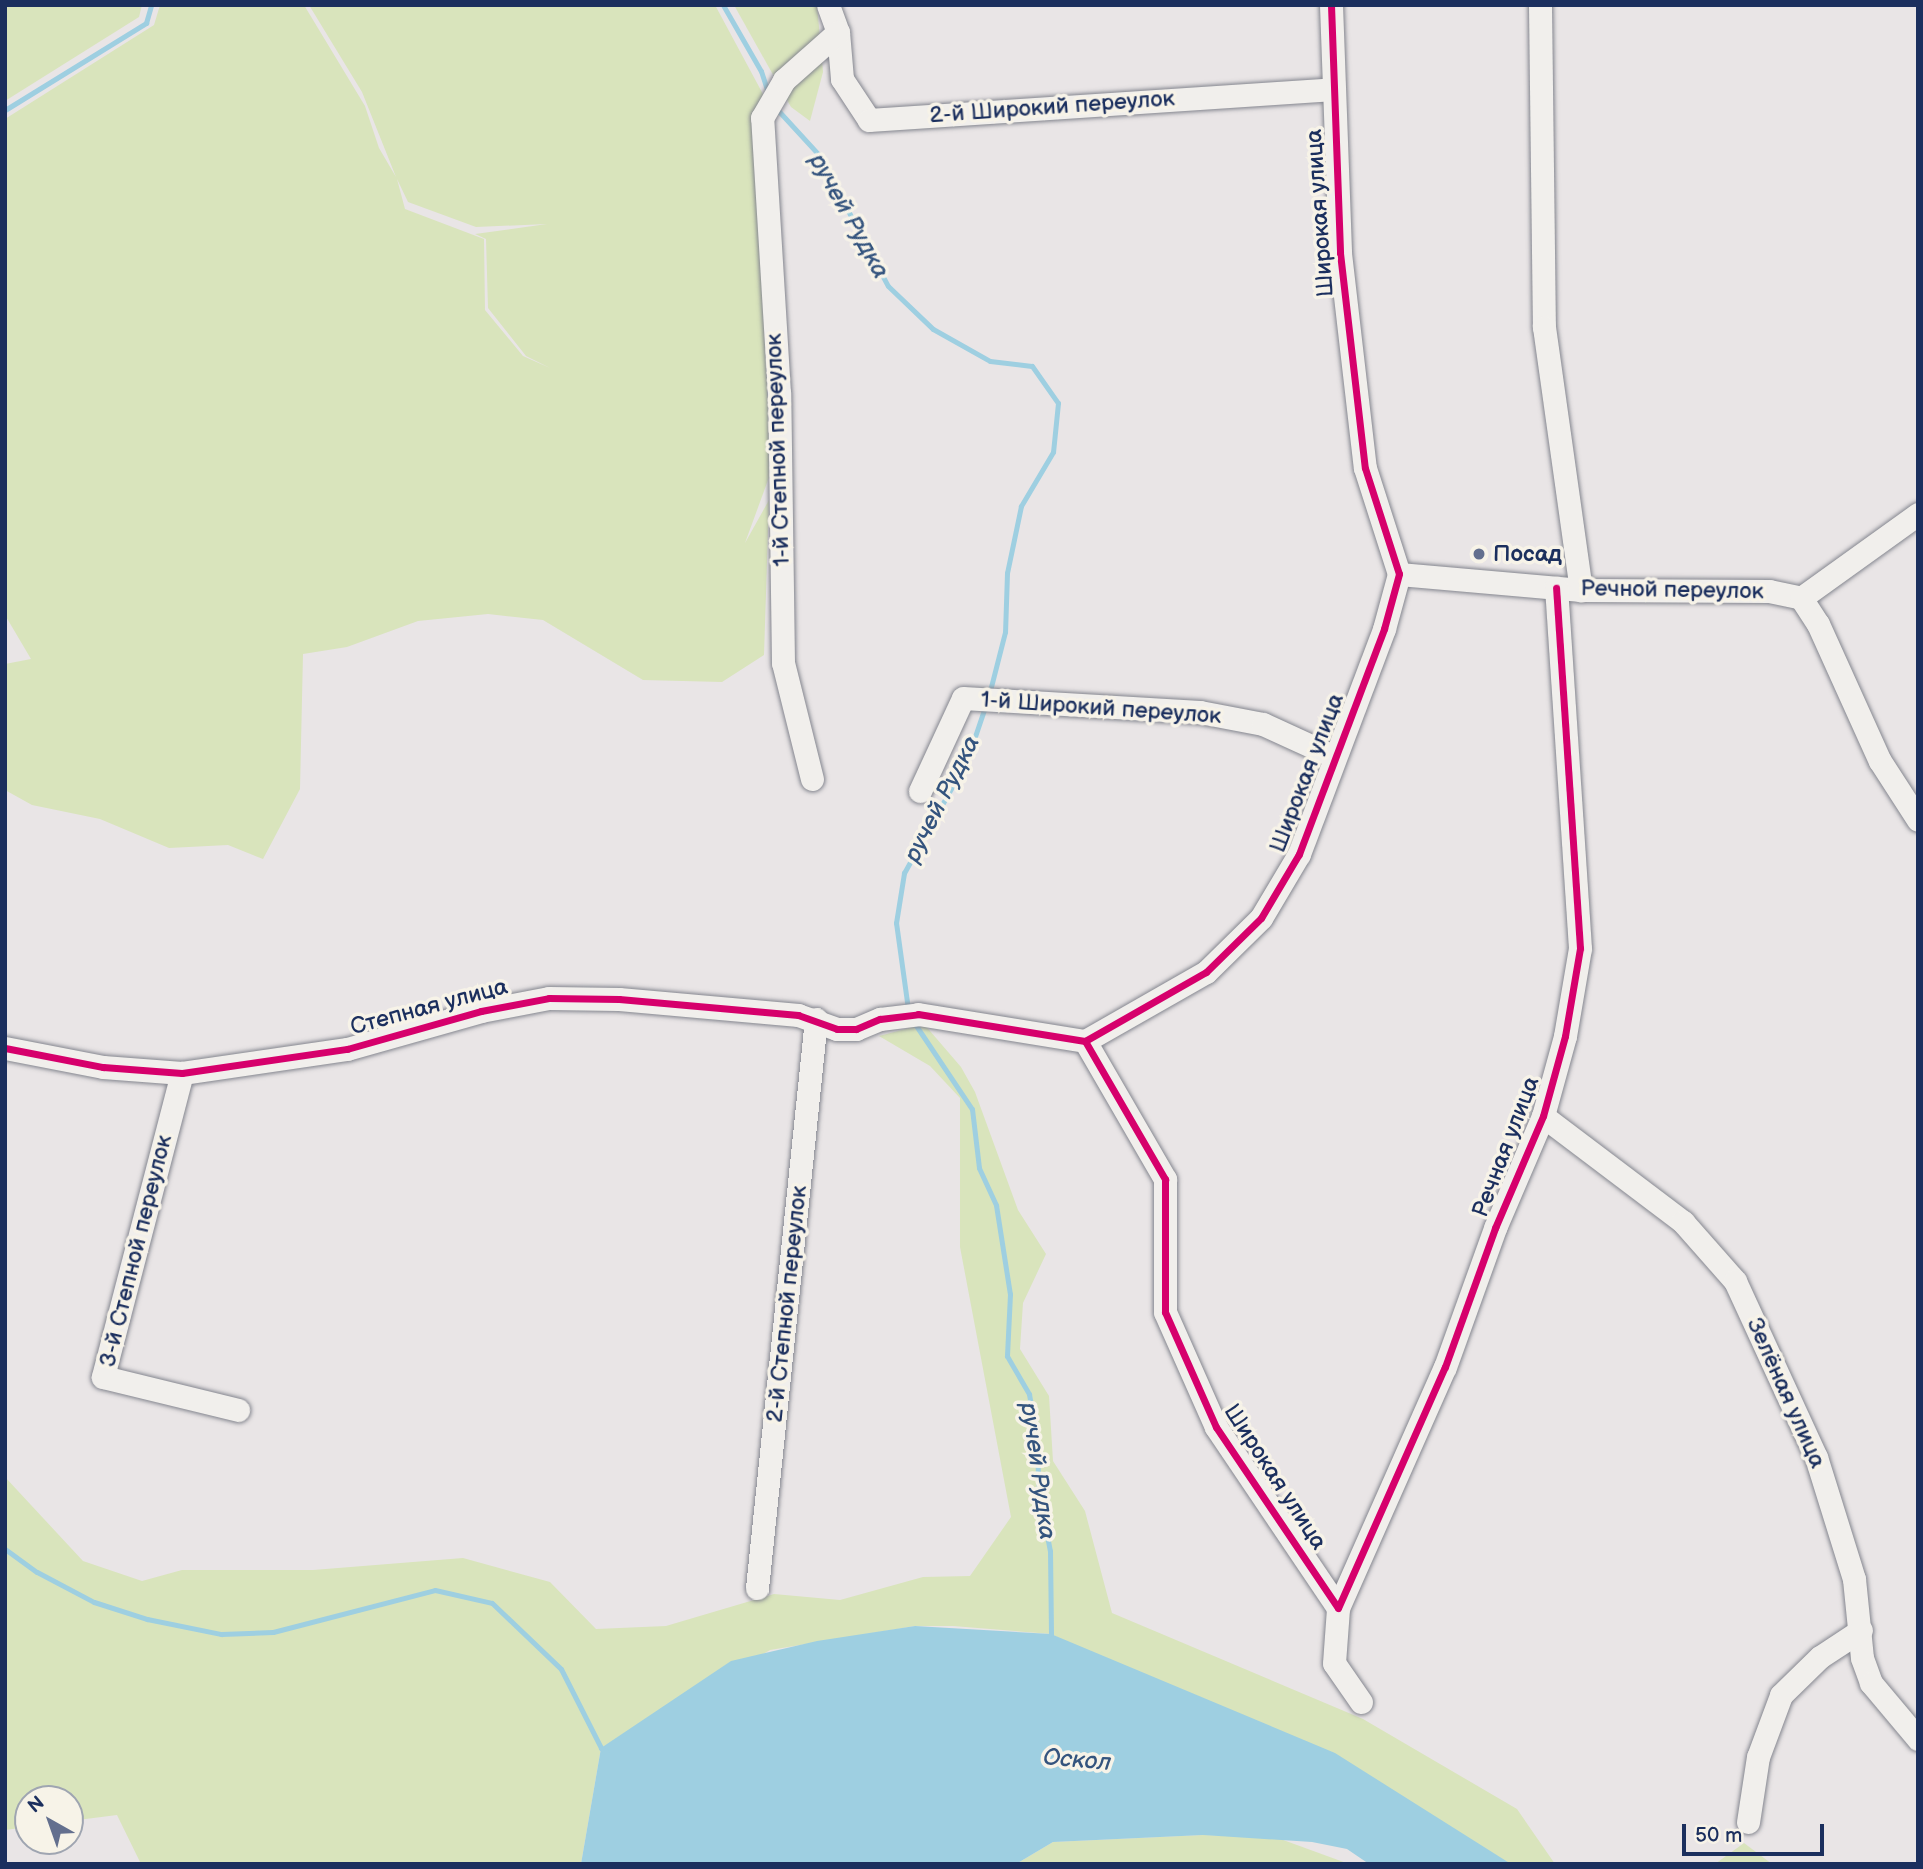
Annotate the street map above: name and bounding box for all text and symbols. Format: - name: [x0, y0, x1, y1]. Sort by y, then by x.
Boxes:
- street label: 2-й Широкий переулок: [929, 85, 1175, 129]
- street label: Широкая улица: [1300, 128, 1340, 298]
- water label: ручей Рудка: [803, 149, 895, 283]
- street label: 1-й Степной переулок: [760, 333, 796, 567]
- place label: Посад: [1493, 540, 1562, 568]
- marker: Посад: [1471, 546, 1487, 562]
- street label: Речной переулок: [1580, 575, 1764, 605]
- street label: 1-й Широкий переулок: [980, 686, 1222, 730]
- street label: Широкая улица: [1264, 690, 1350, 856]
- water label: ручей Рудка: [898, 731, 986, 867]
- street label: Степная улица: [347, 973, 511, 1041]
- street label: Речная улица: [1467, 1073, 1545, 1221]
- street label: 3-й Степной переулок: [94, 1132, 178, 1370]
- street label: 2-й Степной переулок: [761, 1184, 813, 1424]
- street label: Зелёная улица: [1741, 1314, 1831, 1472]
- street label: Широкая улица: [1218, 1399, 1332, 1555]
- water label: ручей Рудка: [1014, 1400, 1062, 1542]
- water label: Оскол: [1042, 1743, 1112, 1777]
- north arrow: [14, 1785, 84, 1855]
- text: N: [24, 1792, 49, 1818]
- scale bar: [1685, 1810, 1827, 1854]
- text: 50 m: [1695, 1823, 1742, 1848]

